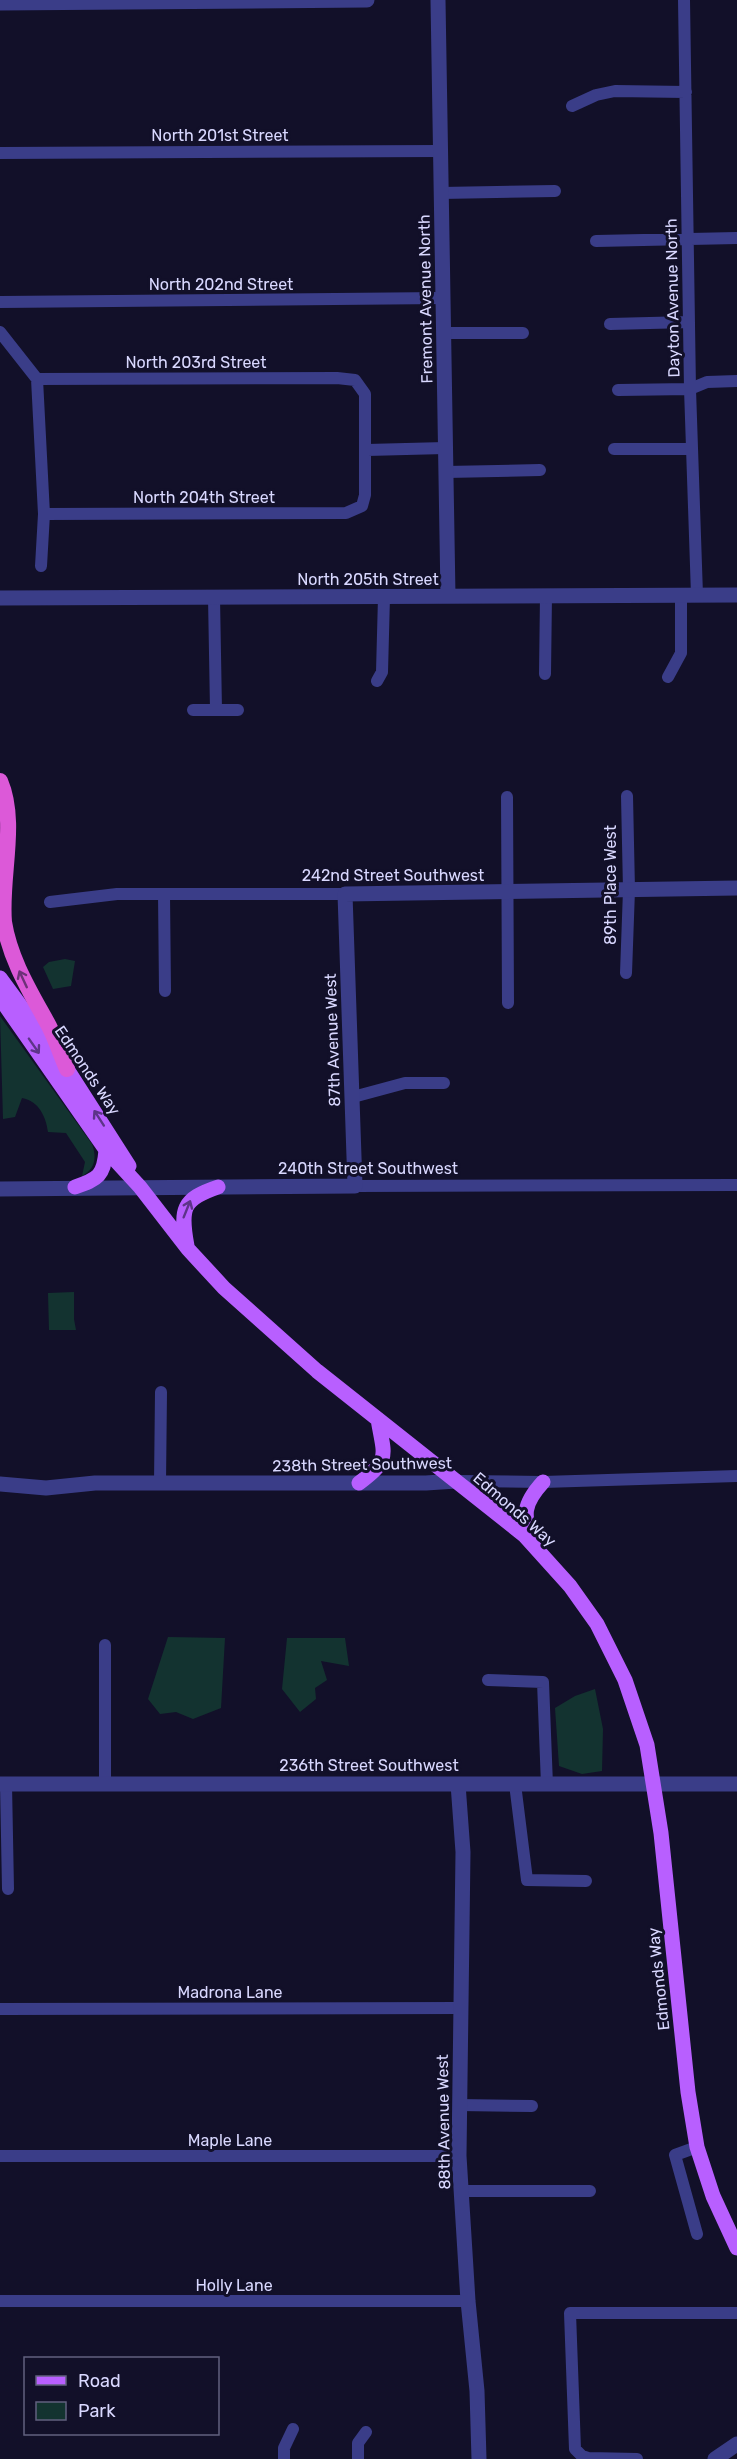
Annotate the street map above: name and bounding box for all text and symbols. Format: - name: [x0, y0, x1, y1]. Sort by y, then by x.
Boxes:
- street label: North 201st Street: [151, 126, 289, 145]
- street label: Fremont Avenue North: [415, 214, 436, 384]
- street label: Dayton Avenue North: [662, 218, 683, 378]
- street label: North 202nd Street: [149, 275, 293, 294]
- street label: North 203rd Street: [125, 353, 267, 372]
- street label: North 204th Street: [133, 488, 275, 507]
- street label: North 205th Street: [297, 570, 439, 589]
- street label: 89th Place West: [601, 825, 620, 945]
- street label: 242nd Street Southwest: [302, 866, 484, 885]
- one-way arrow: [16, 970, 28, 988]
- street label: 87th Avenue West: [321, 973, 344, 1107]
- street label: Edmonds Way: [51, 1022, 124, 1119]
- one-way arrow: [28, 1037, 40, 1054]
- one-way arrow: [93, 1110, 106, 1127]
- street label: 240th Street Southwest: [278, 1159, 458, 1178]
- one-way arrow: [182, 1200, 193, 1218]
- street label: 238th Street Southwest: [272, 1453, 452, 1476]
- street label: Edmonds Way: [469, 1468, 560, 1551]
- street label: 236th Street Southwest: [279, 1756, 459, 1775]
- street label: Edmonds Way: [644, 1926, 673, 2031]
- street label: Madrona Lane: [177, 1983, 283, 2002]
- street label: 88th Avenue West: [433, 2054, 454, 2190]
- street label: Maple Lane: [188, 2131, 272, 2150]
- street label: Holly Lane: [195, 2276, 273, 2295]
- legend: [24, 2357, 219, 2435]
- text: Road: [78, 2370, 121, 2392]
- text: Park: [78, 2400, 116, 2422]

